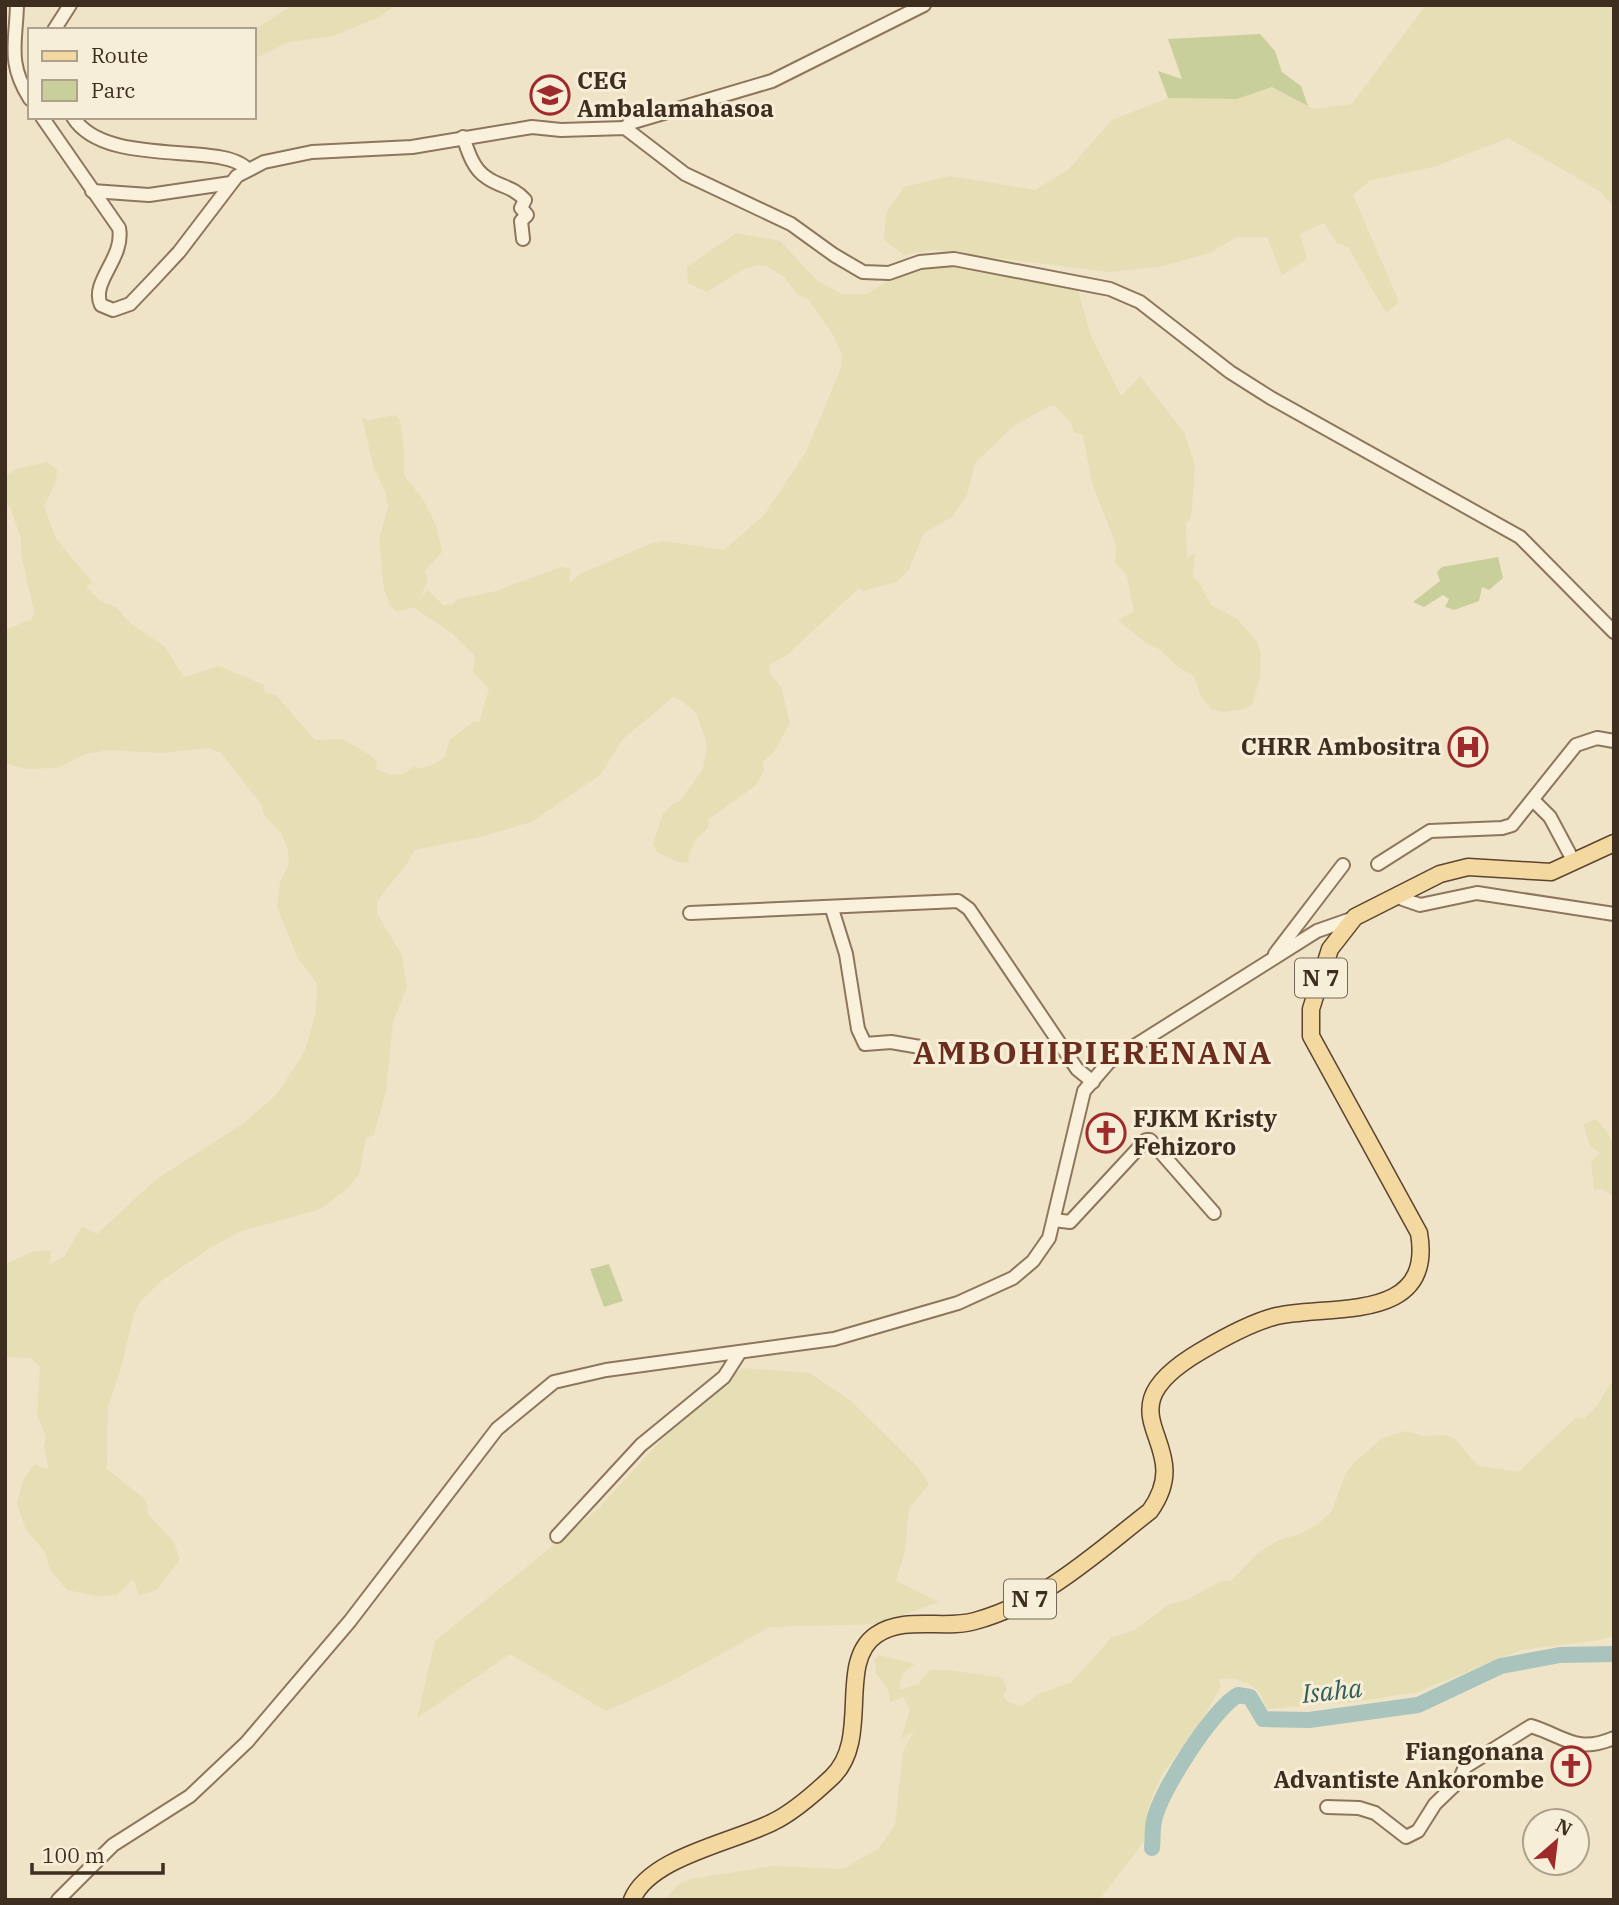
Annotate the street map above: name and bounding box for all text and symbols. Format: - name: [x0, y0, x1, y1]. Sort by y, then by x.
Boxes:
- legend: [28, 28, 256, 119]
- text: Route: [91, 41, 148, 69]
- place label: CEG Ambalamahasoa: [577, 64, 774, 124]
- school or university icon: CEG Ambalamahasoa: [529, 74, 571, 116]
- text: Parc: [91, 76, 135, 104]
- hospital icon: CHRR Ambositra: [1447, 726, 1489, 768]
- place label: CHRR Ambositra: [1241, 730, 1441, 762]
- road number: N 7: [1295, 959, 1347, 998]
- district label: AMBOHIPIERENANA: [913, 1031, 1273, 1073]
- place label: FJKM Kristy Fehizoro: [1133, 1102, 1277, 1162]
- church icon: FJKM Kristy Fehizoro: [1085, 1112, 1127, 1154]
- road number: N 7: [1004, 1580, 1056, 1618]
- water label: Isaha: [1299, 1670, 1364, 1710]
- place label: Fiangonana Advantiste Ankorombe: [1273, 1735, 1544, 1795]
- church icon: Fiangonana Advantiste Ankorombe: [1550, 1745, 1592, 1787]
- north arrow: [1521, 1807, 1591, 1877]
- text: N: [1552, 1813, 1576, 1841]
- scale bar: [32, 1832, 163, 1876]
- text: 100 m: [42, 1841, 105, 1869]

